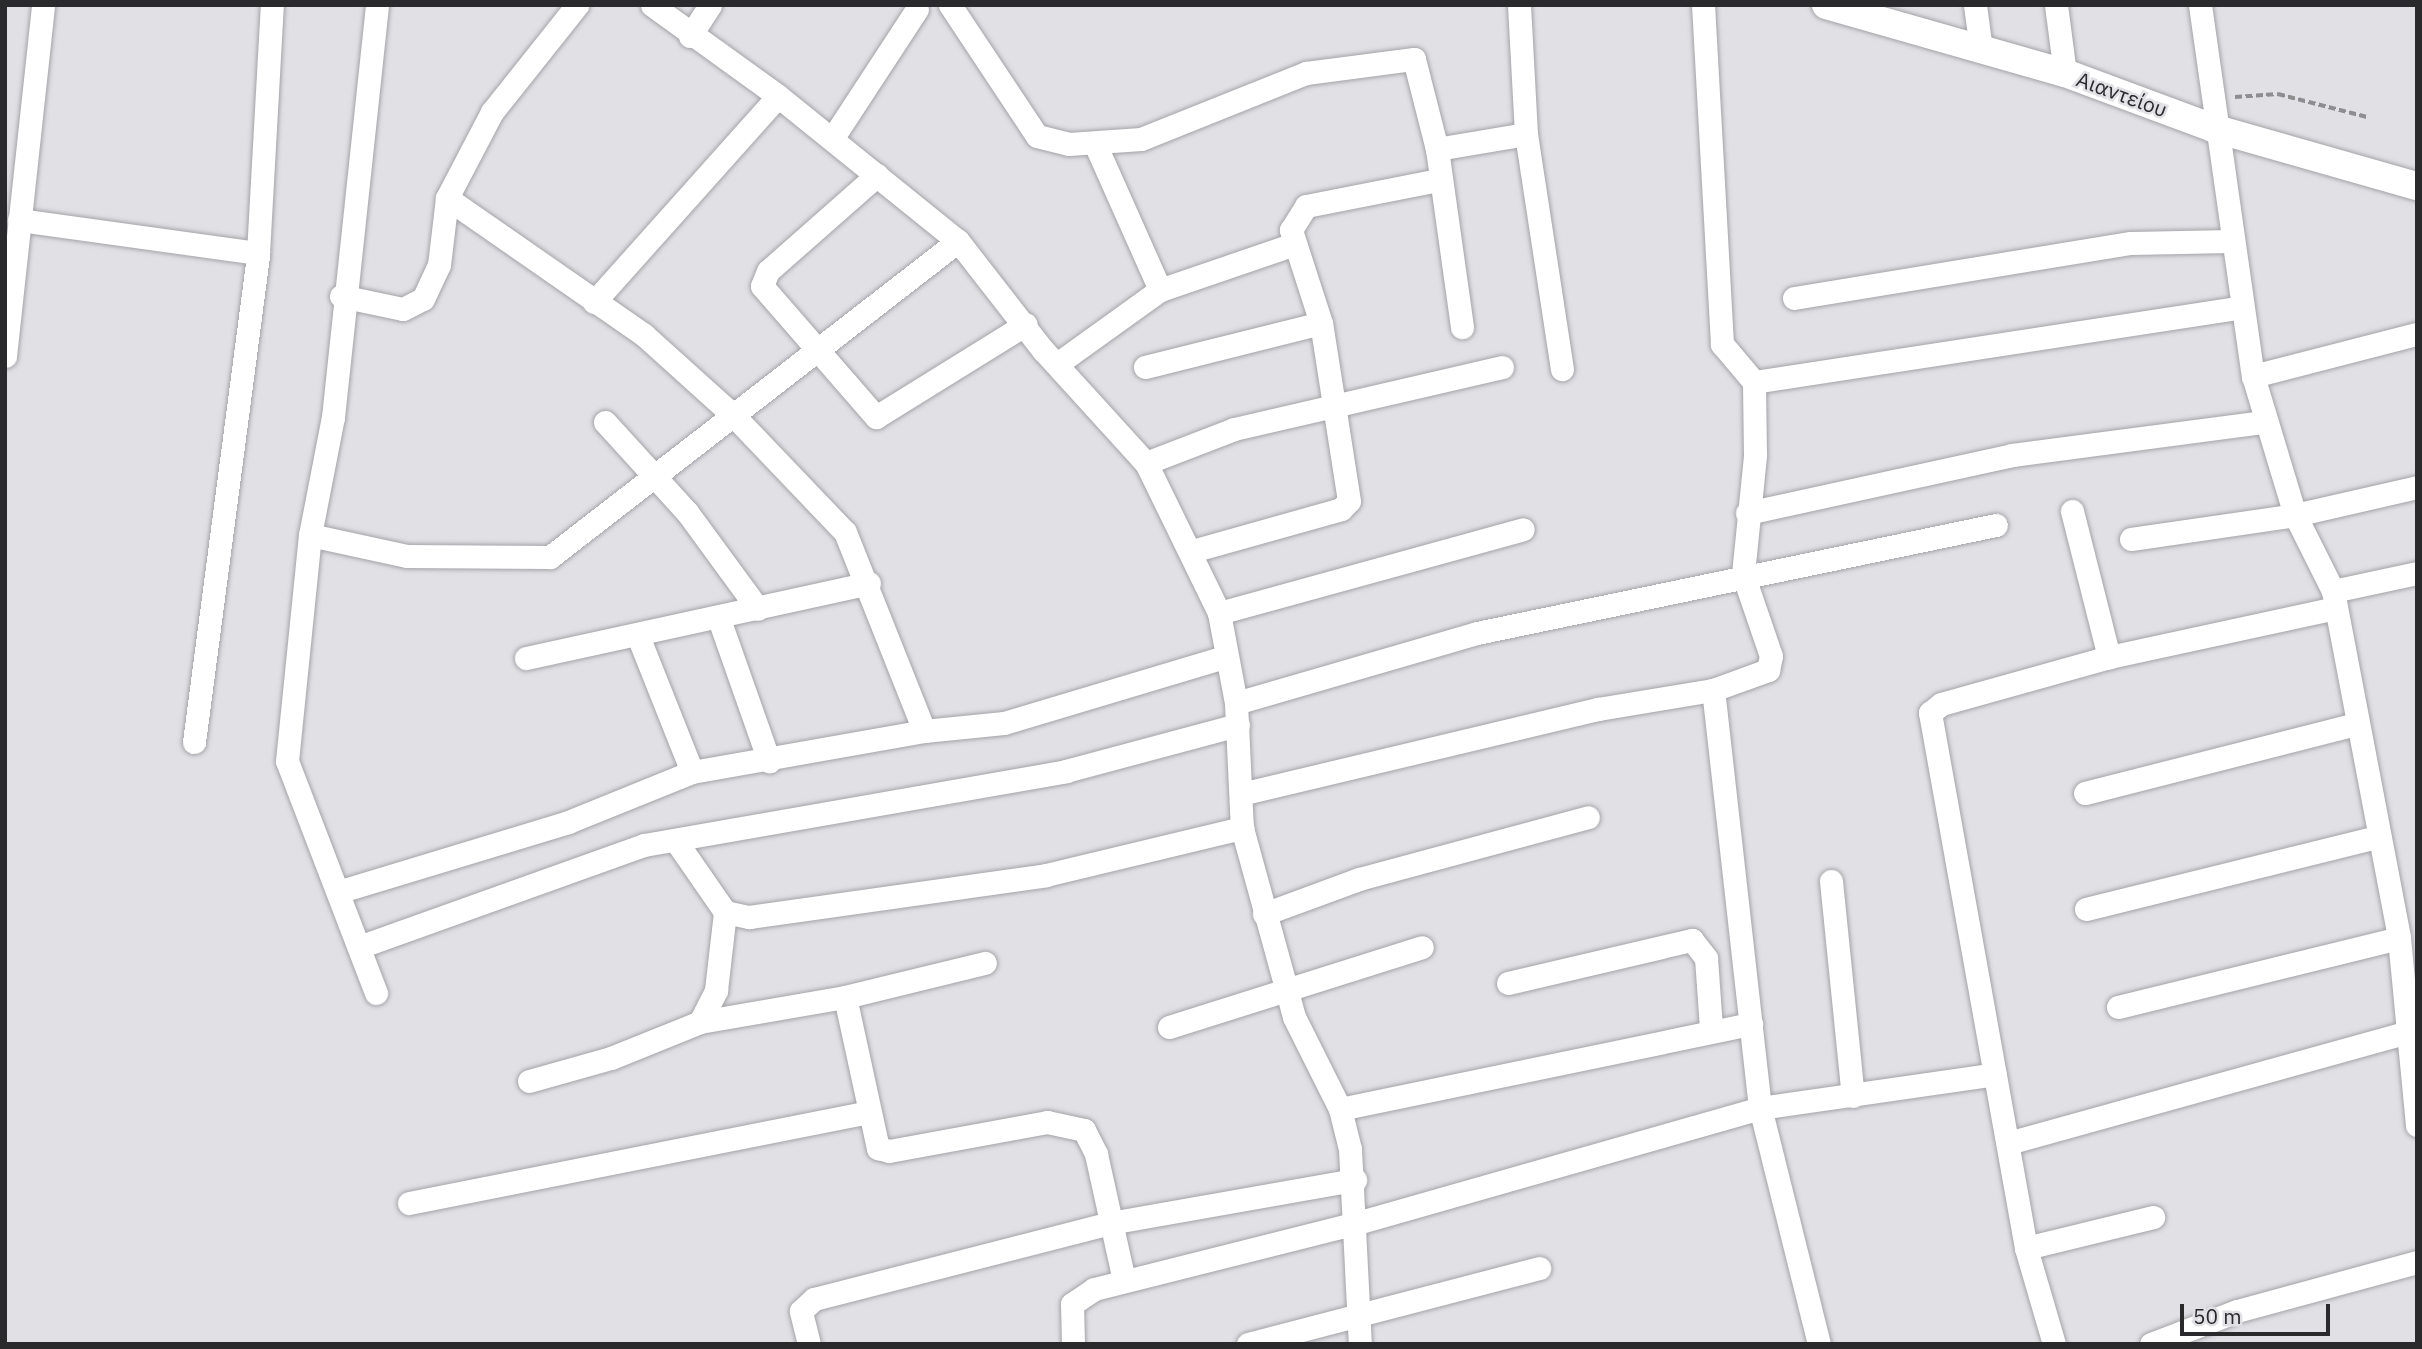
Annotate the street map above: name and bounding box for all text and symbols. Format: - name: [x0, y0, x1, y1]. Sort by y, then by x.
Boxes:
- street label: Αιαντείου: [2073, 66, 2171, 122]
- scale bar: [2184, 1290, 2334, 1334]
- text: 50 m: [2193, 1302, 2242, 1330]

